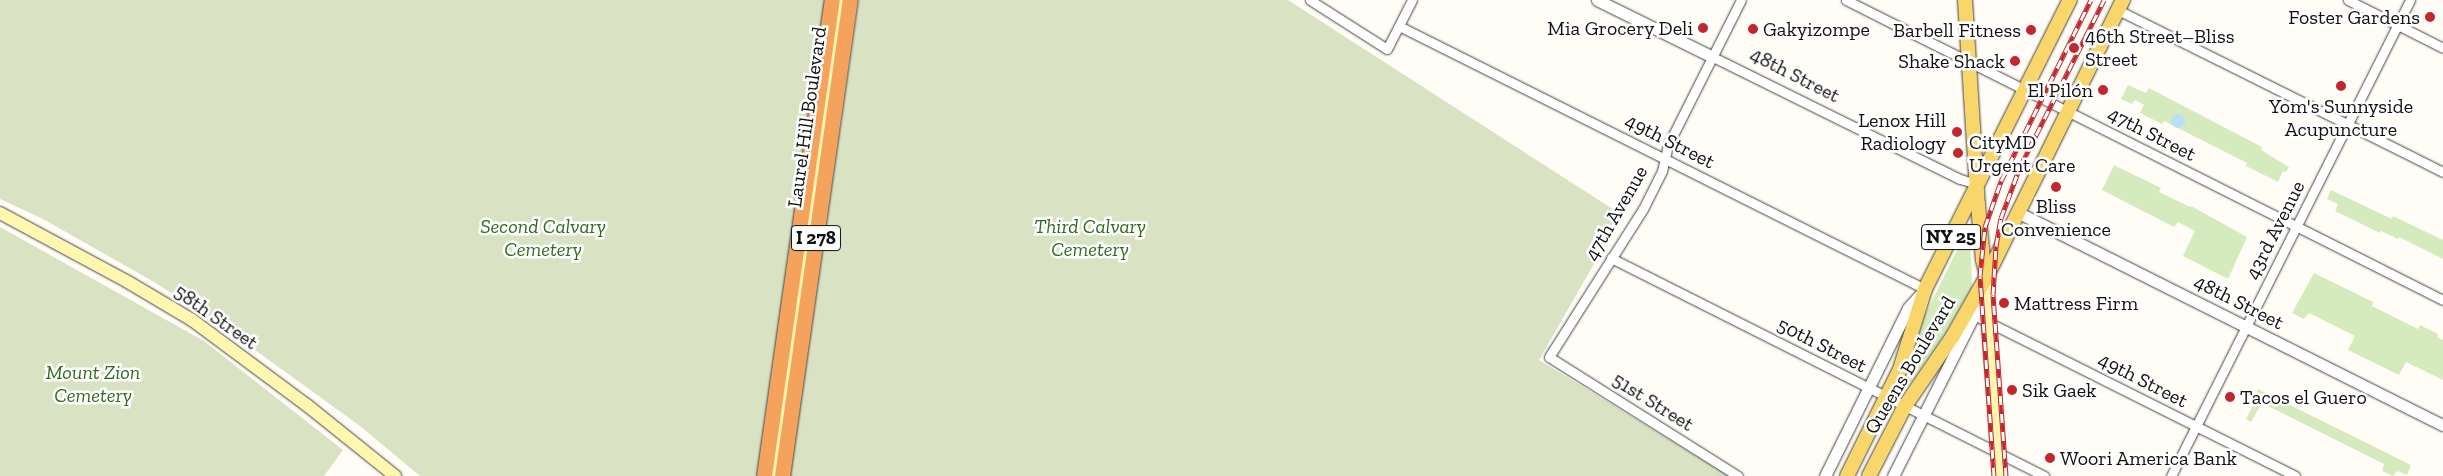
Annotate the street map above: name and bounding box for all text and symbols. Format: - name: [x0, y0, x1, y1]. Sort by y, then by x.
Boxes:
- place label: Foster Gardens: [2288, 5, 2420, 29]
- marker: Foster Gardens: [2424, 11, 2436, 23]
- place label: Mia Grocery Deli: [1547, 16, 1693, 40]
- place label: Gakyizompe: [1763, 17, 1870, 41]
- place label: Barbell Fitness: [1893, 18, 2021, 42]
- marker: Mia Grocery Deli: [1697, 22, 1709, 34]
- marker: Gakyizompe: [1747, 23, 1759, 35]
- marker: Barbell Fitness: [2025, 24, 2037, 36]
- place label: 46th Street–Bliss Street: [2085, 24, 2235, 71]
- street label: Laurel Hill Boulevard: [782, 25, 832, 209]
- marker: 46th Street–Bliss Street: [2067, 41, 2081, 55]
- street label: 48th Street: [1746, 42, 1844, 108]
- place label: Shake Shack: [1898, 49, 2005, 73]
- marker: Shake Shack: [2009, 55, 2021, 67]
- place label: El Pilón: [2027, 78, 2093, 102]
- marker: Yom's Sunnyside Acupuncture: [2334, 79, 2348, 93]
- marker: El Pilón: [2097, 84, 2109, 96]
- place label: Yom's Sunnyside Acupuncture: [2269, 95, 2413, 142]
- street label: 47th Street: [2104, 102, 2200, 166]
- street label: 49th Street: [1621, 108, 1719, 174]
- place label: Lenox Hill Radiology: [1858, 108, 1946, 155]
- marker: Lenox Hill Radiology: [1950, 125, 1964, 139]
- place label: CityMD Urgent Care: [1969, 130, 2075, 177]
- marker: CityMD Urgent Care: [1951, 146, 1965, 160]
- street label: 47th Avenue: [1579, 161, 1653, 265]
- street label: 43rd Avenue: [2240, 177, 2310, 283]
- marker: Bliss Convenience: [2050, 181, 2062, 193]
- place label: Bliss Convenience: [2001, 195, 2111, 242]
- park label: Second Calvary Cemetery: [480, 214, 606, 261]
- park label: Third Calvary Cemetery: [1034, 214, 1146, 261]
- road number: NY 25: [1920, 220, 1982, 253]
- road number: I 278: [790, 222, 842, 254]
- street label: 48th Street: [2190, 269, 2288, 335]
- street label: 58th Street: [169, 279, 263, 355]
- place label: Mattress Firm: [2014, 291, 2138, 315]
- street label: Queens Boulevard: [1859, 292, 1961, 438]
- marker: Mattress Firm: [1998, 297, 2010, 309]
- street label: 50th Street: [1773, 312, 1871, 378]
- street label: 49th Street: [2094, 347, 2192, 413]
- park label: Mount Zion Cemetery: [46, 361, 140, 408]
- street label: 51st Street: [1608, 368, 1698, 436]
- place label: Sik Gaek: [2022, 378, 2096, 402]
- marker: Sik Gaek: [2006, 384, 2018, 396]
- place label: Tacos el Guero: [2240, 385, 2367, 409]
- marker: Tacos el Guero: [2224, 391, 2236, 403]
- place label: Woori America Bank: [2060, 446, 2237, 470]
- marker: Woori America Bank: [2044, 452, 2056, 464]

